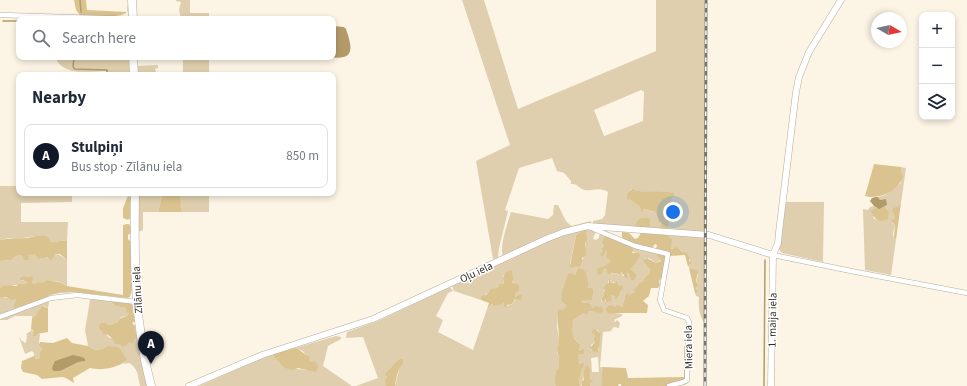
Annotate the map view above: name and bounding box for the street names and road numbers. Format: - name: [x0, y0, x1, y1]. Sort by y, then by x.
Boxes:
- street label: Oļu iela: [457, 258, 495, 287]
- street label: Zīlānu iela: [129, 266, 146, 314]
- street label: 1. maija iela: [765, 293, 780, 348]
- street label: Miera iela: [681, 325, 696, 369]

